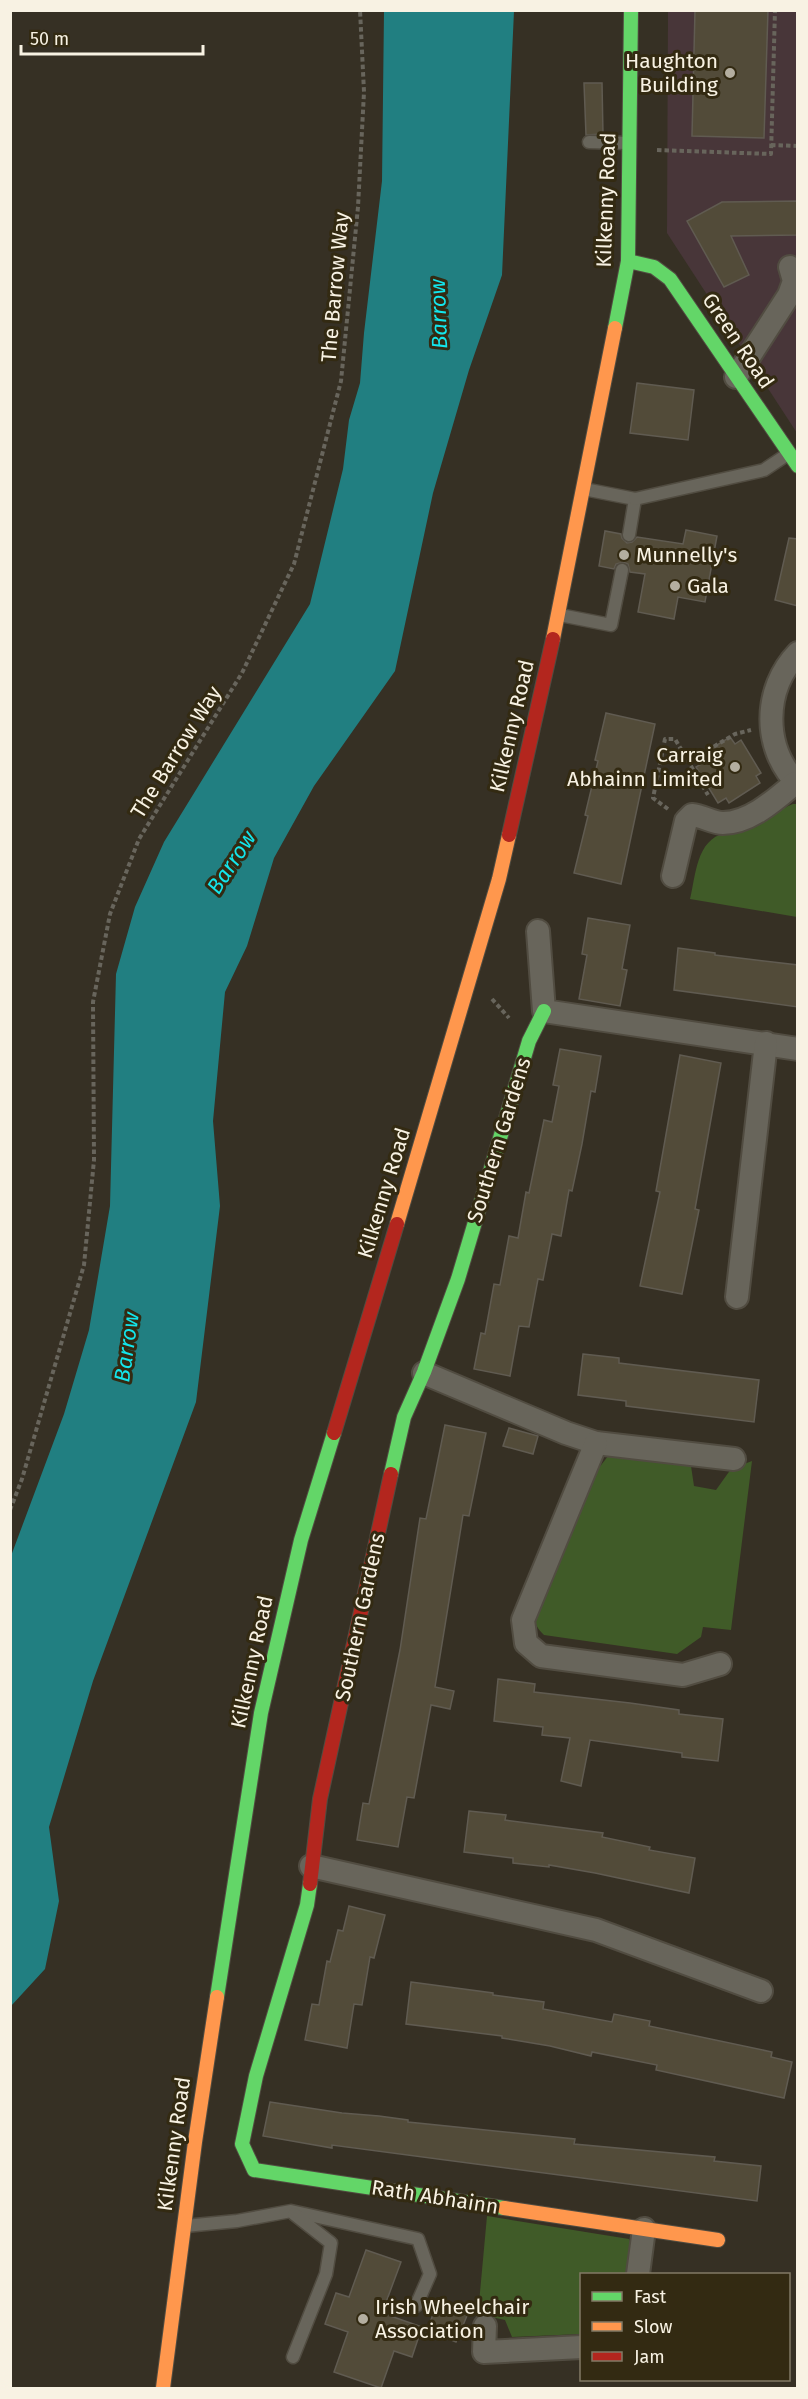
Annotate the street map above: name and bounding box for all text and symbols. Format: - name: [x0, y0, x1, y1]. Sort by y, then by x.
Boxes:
- scale bar: [21, 18, 202, 56]
- text: 50 m: [30, 28, 69, 50]
- place label: Haughton Building: [625, 48, 718, 98]
- marker: Haughton Building: [723, 66, 737, 80]
- street label: Kilkenny Road: [591, 132, 621, 268]
- street label: The Barrow Way: [315, 210, 355, 363]
- water label: Barrow: [424, 277, 453, 350]
- street label: Green Road: [696, 288, 780, 394]
- place label: Munnelly's: [636, 542, 737, 568]
- marker: Munnelly's: [617, 548, 631, 562]
- place label: Gala: [687, 573, 729, 599]
- marker: Gala: [668, 579, 682, 593]
- street label: Kilkenny Road: [484, 657, 540, 795]
- street label: The Barrow Way: [125, 681, 227, 823]
- place label: Carraig Abhainn Limited: [567, 742, 723, 792]
- marker: Carraig Abhainn Limited: [728, 760, 742, 774]
- water label: Barrow: [201, 824, 263, 899]
- street label: Southern Gardens: [461, 1054, 537, 1226]
- street label: Kilkenny Road: [352, 1125, 416, 1261]
- water label: Barrow: [108, 1309, 145, 1384]
- street label: Southern Gardens: [329, 1530, 391, 1704]
- street label: Kilkenny Road: [225, 1593, 279, 1731]
- street label: Kilkenny Road: [152, 2075, 196, 2213]
- street label: Rath Abhainn: [370, 2174, 500, 2220]
- legend: [580, 2273, 790, 2381]
- text: Fast: [634, 2286, 667, 2308]
- place label: Irish Wheelchair Association: [375, 2294, 529, 2344]
- marker: Irish Wheelchair Association: [356, 2312, 370, 2326]
- text: Slow: [634, 2316, 673, 2338]
- text: Jam: [634, 2346, 665, 2368]

